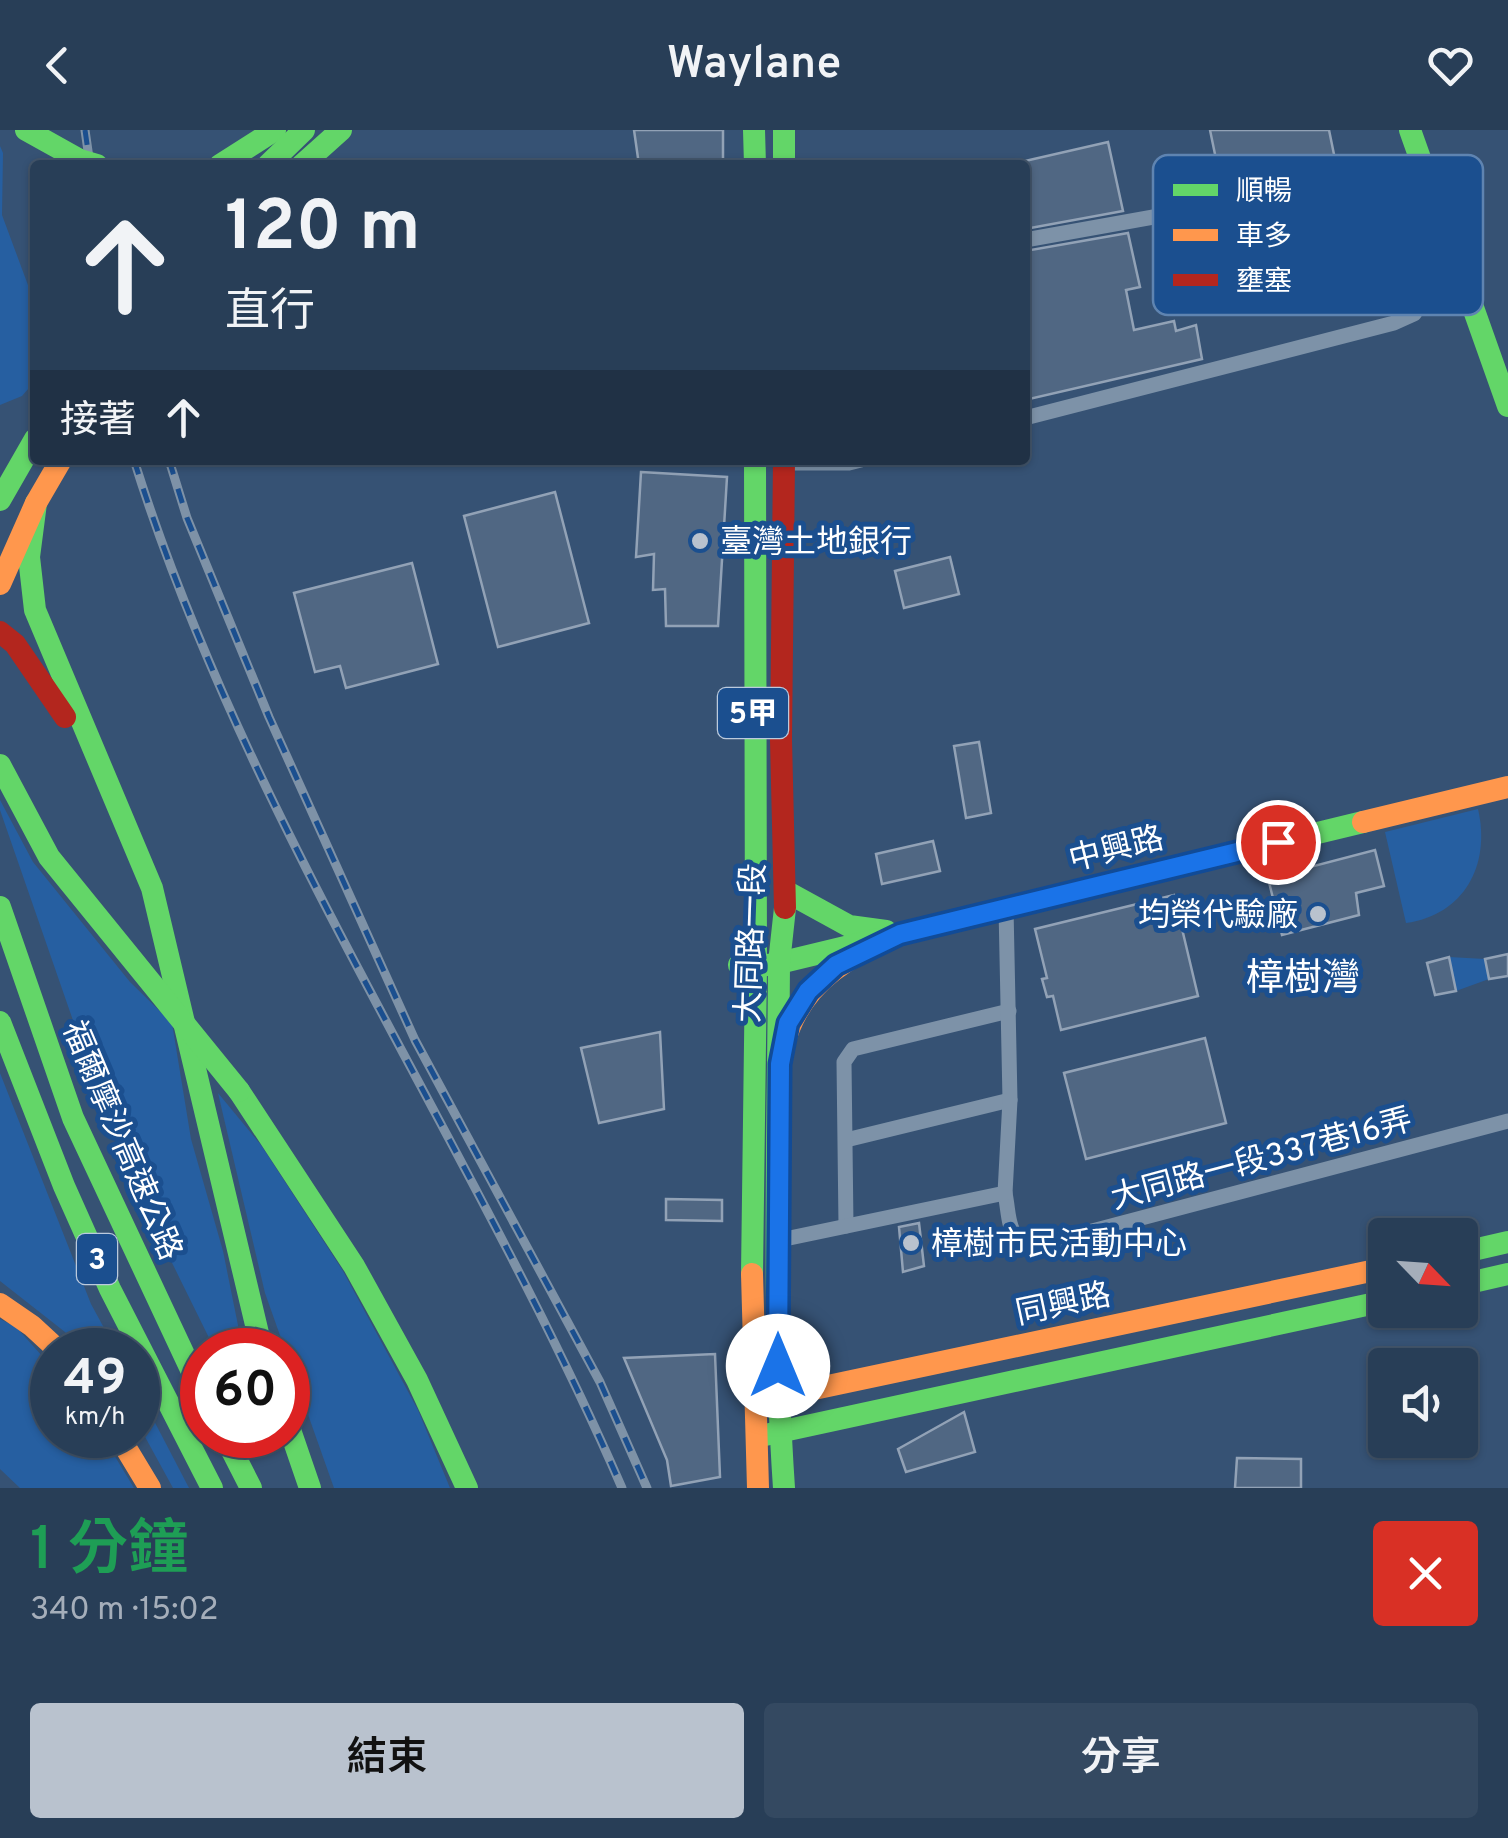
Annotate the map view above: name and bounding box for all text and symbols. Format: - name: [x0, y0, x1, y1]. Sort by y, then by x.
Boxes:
- text: Waylane: [667, 37, 841, 94]
- icon: back: [30, 38, 85, 93]
- icon: heart: [1423, 38, 1478, 93]
- legend: [1153, 155, 1483, 315]
- text: 順暢: [1236, 175, 1292, 211]
- text: 120 m: [225, 186, 421, 275]
- icon: ahead: [60, 200, 190, 330]
- text: 車多: [1236, 220, 1292, 256]
- text: 壅塞: [1236, 265, 1292, 301]
- text: 直行: [225, 285, 315, 342]
- icon: ahead: [156, 390, 211, 445]
- text: 接著: [60, 398, 136, 447]
- place label: 臺灣土地銀行: [720, 524, 912, 564]
- marker: 臺灣土地銀行: [689, 530, 711, 552]
- road number: 5甲: [718, 688, 788, 738]
- pin: [1236, 800, 1321, 885]
- icon: arrive: [1251, 815, 1306, 870]
- street label: 中興路: [1065, 820, 1168, 882]
- street label: 大同路一段: [730, 862, 776, 1024]
- place label: 均榮代驗廠: [1138, 897, 1298, 937]
- marker: 均榮代驗廠: [1307, 903, 1329, 925]
- district label: 樟樹灣: [1246, 956, 1360, 1005]
- street label: 福爾摩沙高速公路: [52, 1016, 189, 1267]
- street label: 大同路一段337巷16弄: [1107, 1101, 1417, 1220]
- north arrow: [1368, 1218, 1478, 1328]
- map controls: [1368, 1218, 1478, 1458]
- place label: 樟樹市民活動中心: [931, 1226, 1187, 1266]
- marker: 樟樹市民活動中心: [900, 1232, 922, 1254]
- road number: 3: [77, 1234, 117, 1284]
- street label: 同興路: [1013, 1276, 1115, 1335]
- position arrow: [726, 1314, 830, 1418]
- speed limit sign: 60: [180, 1328, 310, 1458]
- button: sound: [1368, 1348, 1478, 1458]
- text: 49: [64, 1349, 126, 1412]
- text: km/h: [65, 1402, 125, 1434]
- text: 1 分鐘: [30, 1515, 188, 1591]
- button: close: [1373, 1521, 1478, 1626]
- text: 340 m · 15:02: [30, 1591, 218, 1631]
- button: 結束: [30, 1703, 744, 1818]
- button: 分享: [764, 1703, 1478, 1818]

